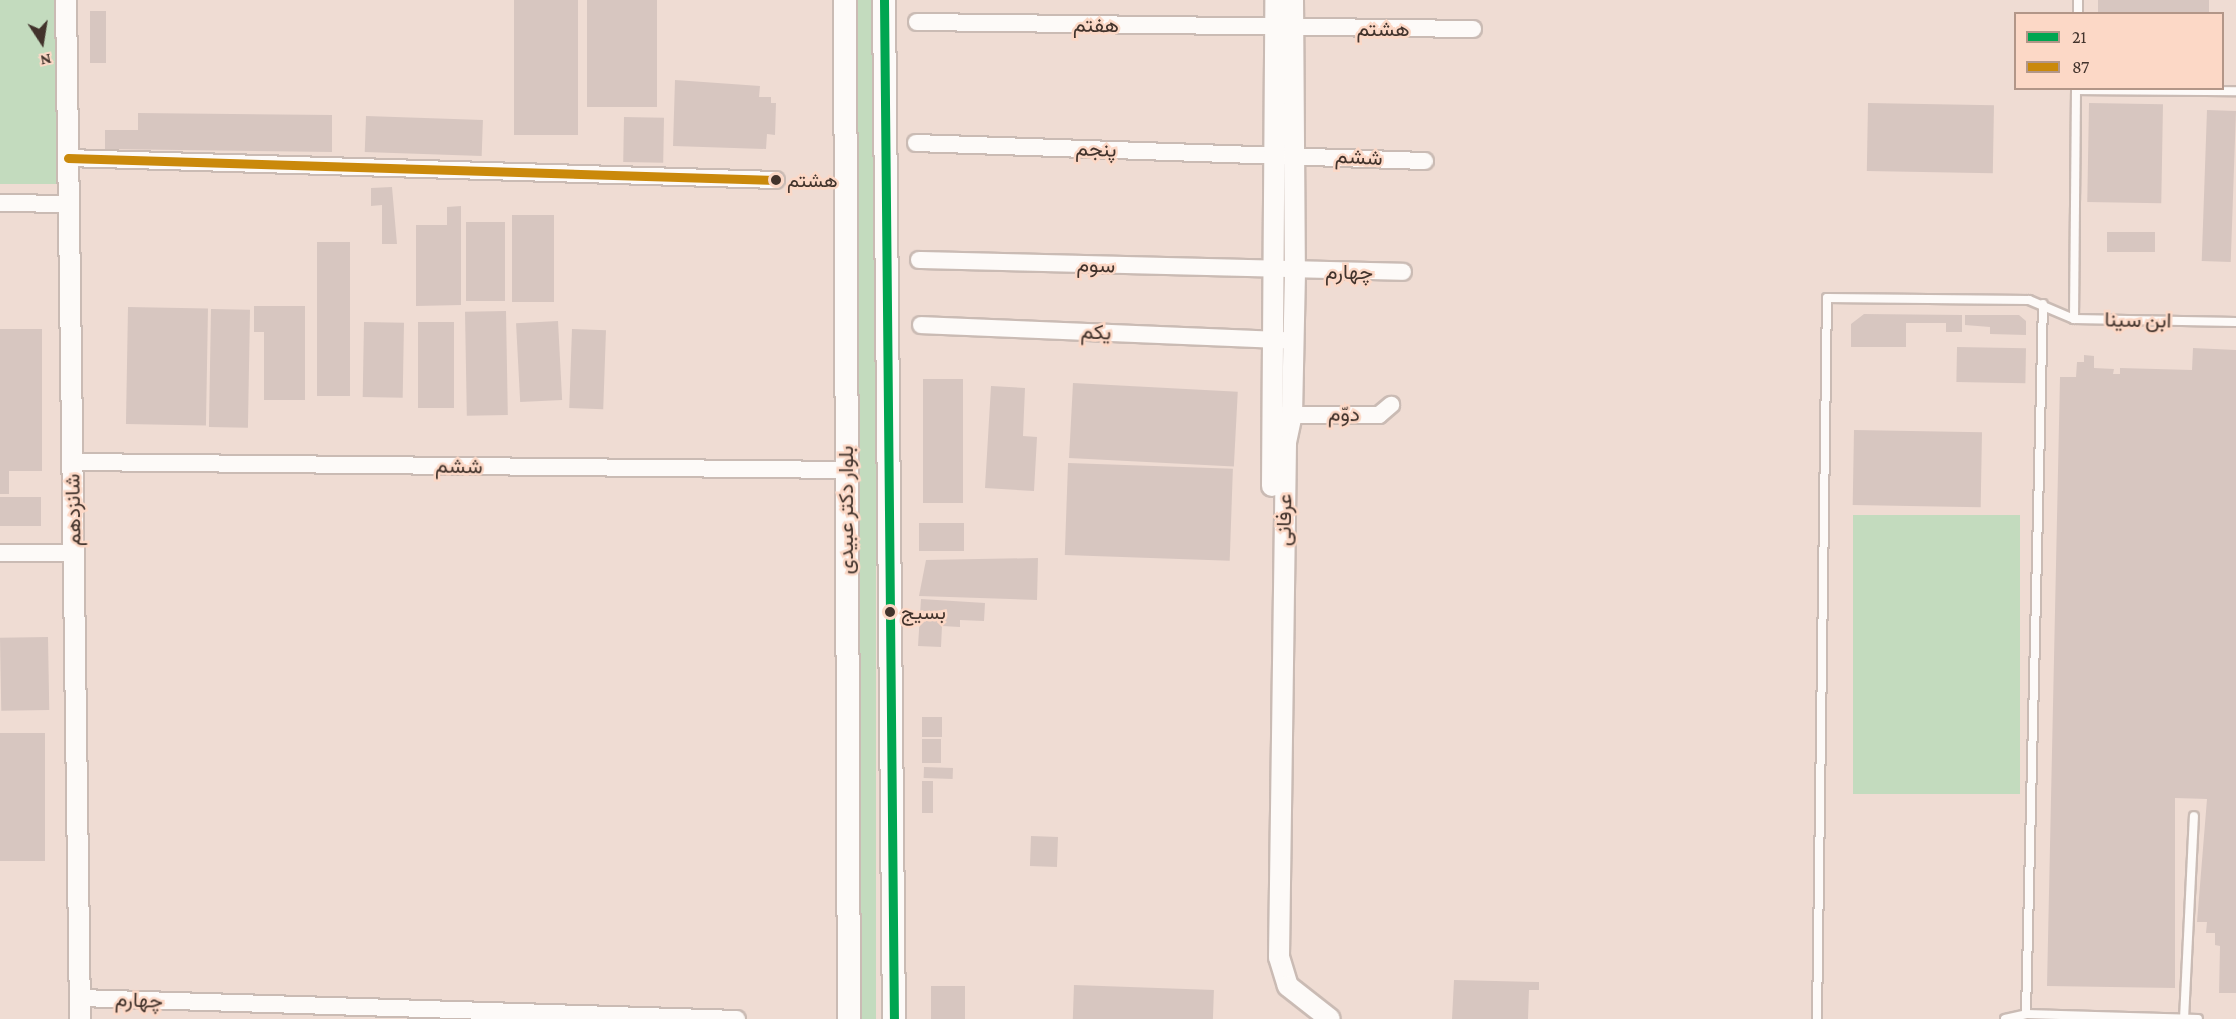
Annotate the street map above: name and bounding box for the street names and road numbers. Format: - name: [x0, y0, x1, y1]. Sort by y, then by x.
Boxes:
- street label: هفتم: [1073, 12, 1119, 38]
- street label: هشتم: [1356, 16, 1410, 42]
- street label: پنجم: [1075, 136, 1117, 162]
- street label: ششم: [1335, 143, 1383, 171]
- street label: سوم: [1076, 252, 1116, 278]
- street label: چهارم: [1325, 259, 1373, 285]
- street label: ابن سینا: [2104, 307, 2172, 333]
- street label: یکم: [1080, 319, 1112, 345]
- street label: دوّم: [1328, 401, 1360, 427]
- street label: بلوار دکتر عبیدی: [833, 446, 859, 574]
- street label: ششم: [435, 453, 483, 479]
- street label: شانزدهم: [60, 474, 86, 546]
- street label: عرفانی: [1271, 494, 1297, 546]
- street label: چهارم: [115, 987, 163, 1013]

